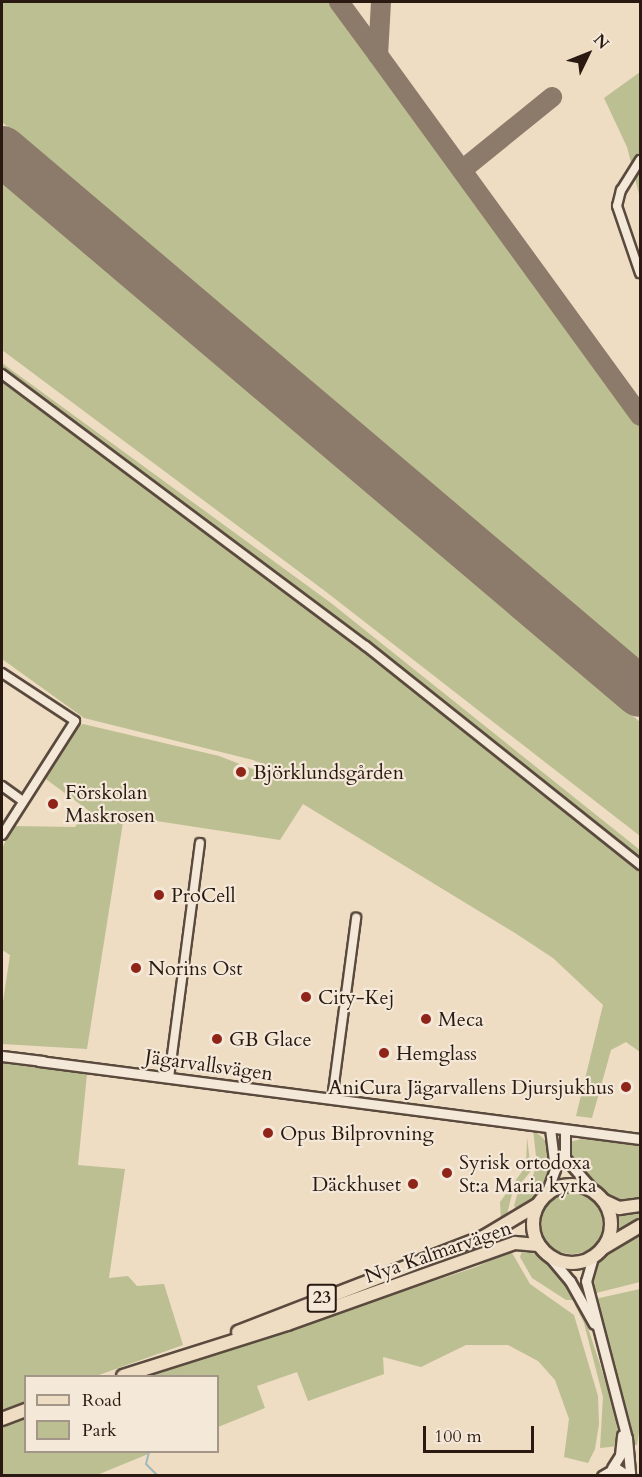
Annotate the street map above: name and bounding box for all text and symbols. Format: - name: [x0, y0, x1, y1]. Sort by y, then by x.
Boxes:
- north arrow: [558, 24, 618, 84]
- text: N: [588, 29, 614, 54]
- place label: Björklundsgården: [253, 760, 404, 784]
- marker: Björklundsgården: [234, 765, 248, 779]
- place label: Förskolan Maskrosen: [65, 780, 155, 827]
- marker: Förskolan Maskrosen: [46, 797, 60, 811]
- place label: ProCell: [171, 883, 235, 907]
- marker: ProCell: [152, 888, 166, 902]
- place label: Norins Ost: [148, 956, 243, 980]
- marker: Norins Ost: [129, 961, 143, 975]
- place label: City-Kej: [318, 985, 394, 1009]
- marker: City-Kej: [299, 990, 313, 1004]
- place label: Meca: [438, 1007, 484, 1031]
- marker: Meca: [419, 1012, 433, 1026]
- place label: GB Glace: [229, 1027, 312, 1051]
- marker: GB Glace: [210, 1032, 224, 1046]
- place label: Hemglass: [396, 1041, 477, 1065]
- street label: Jägarvallsvägen: [143, 1044, 275, 1086]
- marker: Hemglass: [377, 1046, 391, 1060]
- place label: AniCura Jägarvallens Djursjukhus: [328, 1075, 614, 1099]
- marker: AniCura Jägarvallens Djursjukhus: [619, 1080, 633, 1094]
- place label: Opus Bilprovning: [280, 1121, 434, 1145]
- marker: Opus Bilprovning: [261, 1126, 275, 1140]
- place label: Syrisk ortodoxa St:a Maria kyrka: [459, 1150, 597, 1197]
- marker: Syrisk ortodoxa St:a Maria kyrka: [440, 1166, 454, 1180]
- place label: Däckhuset: [312, 1172, 401, 1196]
- marker: Däckhuset: [406, 1177, 420, 1191]
- street label: Nya Kalmarvägen: [361, 1216, 515, 1288]
- road number: 23: [306, 1283, 338, 1313]
- legend: [24, 1375, 219, 1453]
- text: Road: [82, 1388, 122, 1413]
- scale bar: [426, 1414, 537, 1452]
- text: Park: [82, 1418, 117, 1443]
- text: 100 m: [434, 1424, 482, 1449]

